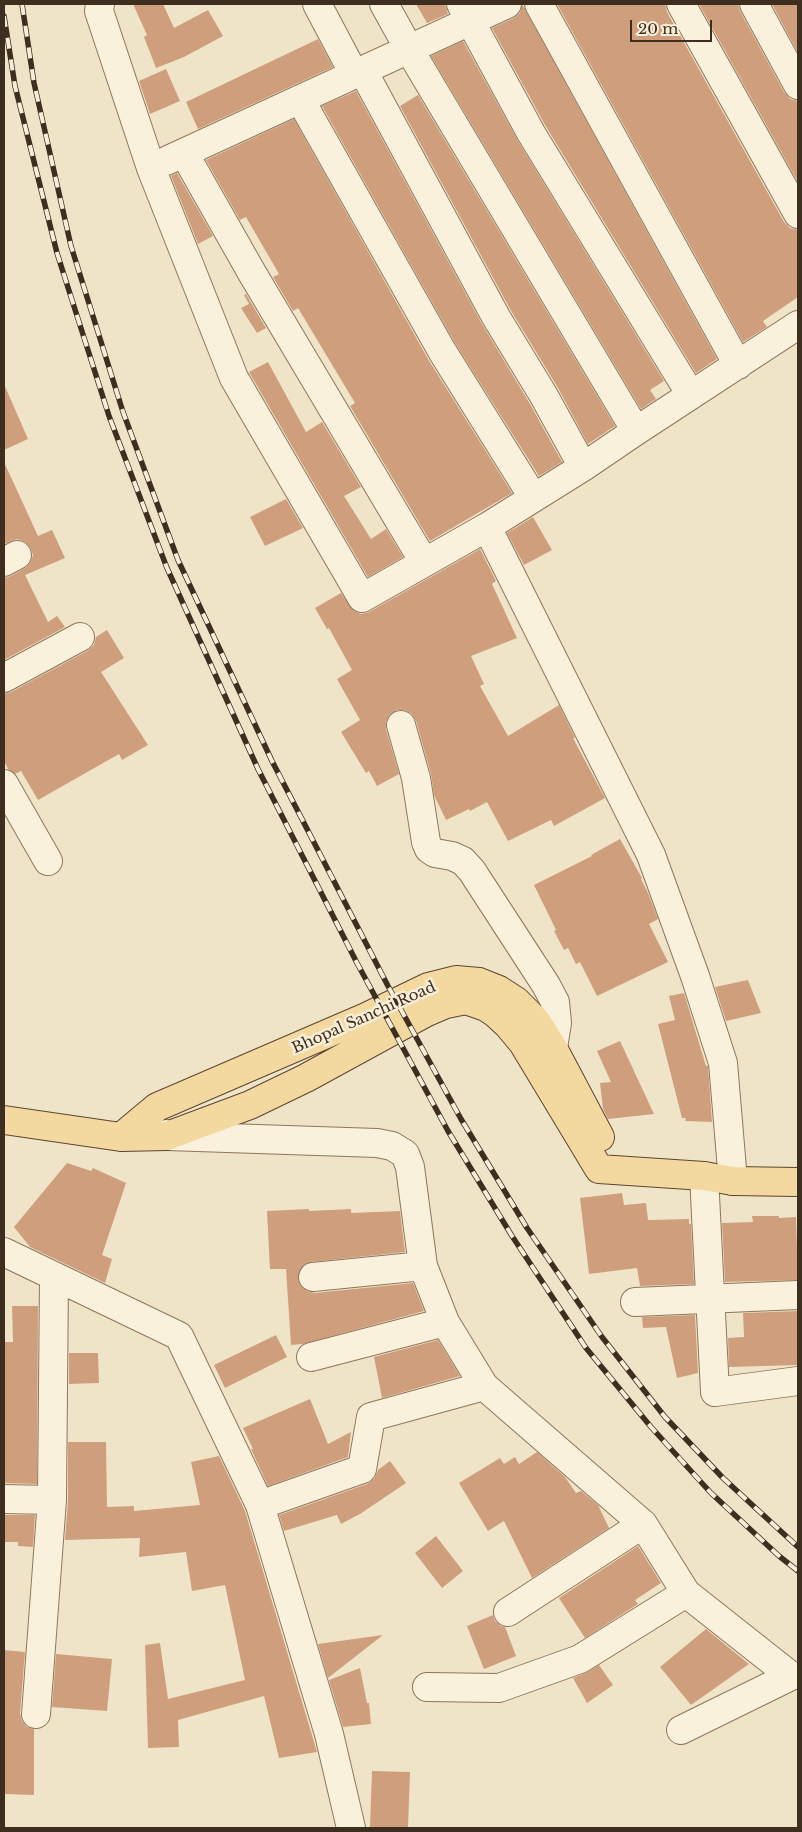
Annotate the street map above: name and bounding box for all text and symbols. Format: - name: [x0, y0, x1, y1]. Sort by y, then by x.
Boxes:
- scale bar: [632, 10, 714, 42]
- text: 20 m: [638, 19, 678, 38]
- street label: Bhopal Sanchi Road: [289, 978, 439, 1058]

